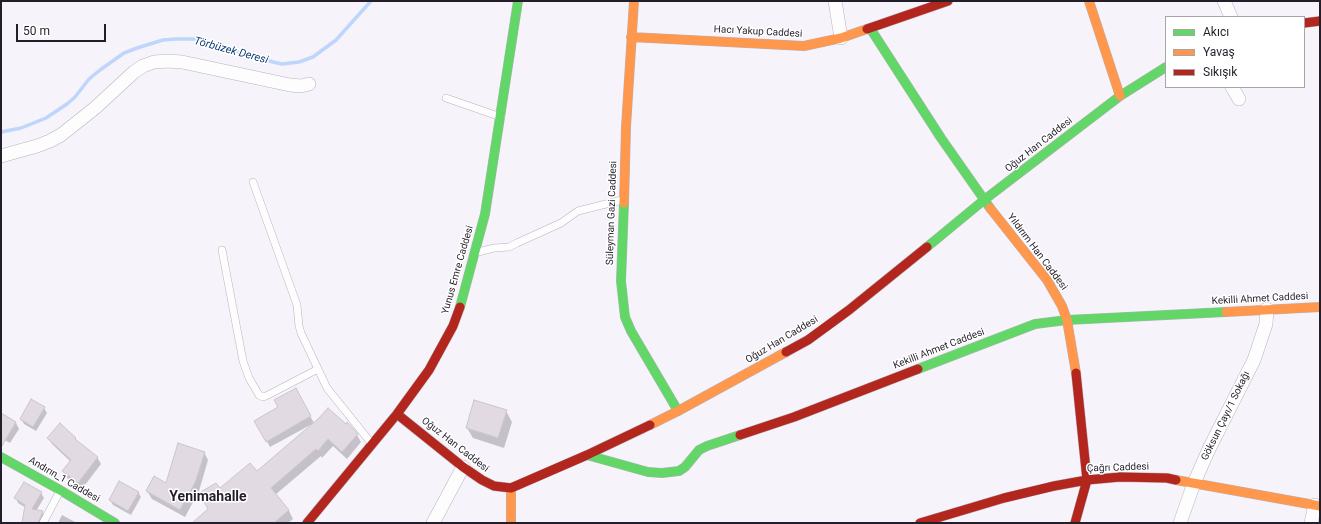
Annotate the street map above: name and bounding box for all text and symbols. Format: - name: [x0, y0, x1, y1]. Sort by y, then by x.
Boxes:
- scale bar: [18, 16, 108, 42]
- legend: [1165, 16, 1305, 88]
- text: 50 m: [23, 24, 50, 38]
- street label: Hacı Yakup Caddesi: [713, 24, 803, 40]
- text: Akıcı: [1203, 25, 1229, 39]
- water label: Törbüzek Deresi: [192, 35, 270, 67]
- text: Yavaş: [1203, 45, 1235, 59]
- text: Sıkışık: [1203, 65, 1237, 79]
- street label: Oğuz Han Caddesi: [1003, 115, 1075, 175]
- street label: Süleyman Gazi Caddesi: [604, 161, 620, 265]
- street label: Yıldırım Han Caddesi: [1004, 211, 1070, 293]
- street label: Yunus Emre Caddesi: [440, 224, 476, 316]
- street label: Kekilli Ahmet Caddesi: [1211, 290, 1309, 308]
- street label: Oğuz Han Caddesi: [744, 314, 820, 366]
- street label: Kekilli Ahmet Caddesi: [892, 326, 986, 372]
- street label: Göksun Çayı/1 Sokağı: [1199, 369, 1253, 463]
- street label: Oğuz Han Caddesi: [419, 415, 491, 475]
- street label: Andırın_1 Caddesi: [26, 455, 102, 505]
- street label: Çağrı Caddesi: [1087, 461, 1149, 475]
- district label: Yenimahalle: [169, 489, 247, 505]

